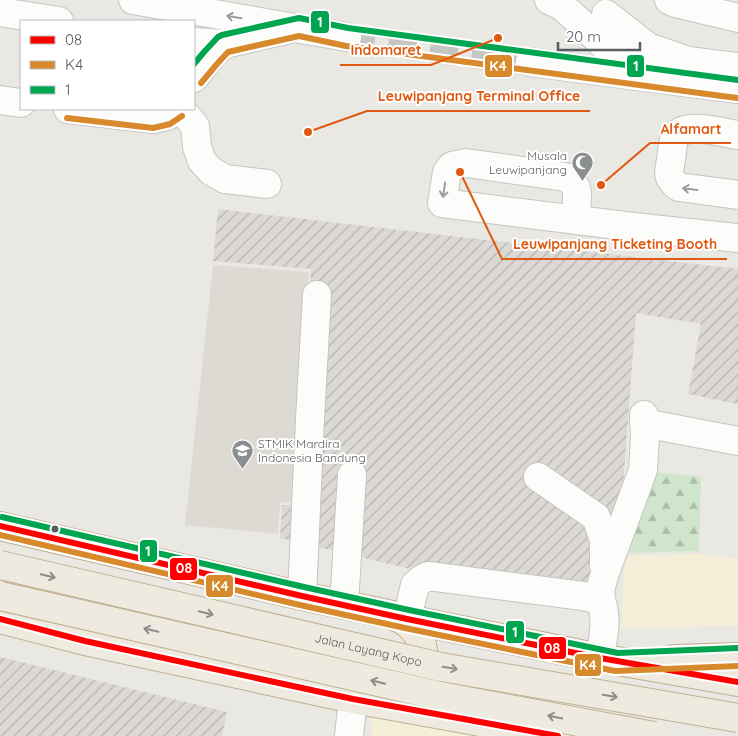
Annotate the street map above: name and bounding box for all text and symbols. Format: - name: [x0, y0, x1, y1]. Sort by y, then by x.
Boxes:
- line badge: 1: [310, 10, 330, 34]
- one-way arrow: [226, 11, 242, 21]
- text: 1: [317, 13, 323, 31]
- legend: [20, 20, 195, 110]
- scale bar: [558, 20, 640, 52]
- text: 20 m: [566, 27, 601, 46]
- text: 08: [65, 30, 82, 49]
- callout: Indomaret: [340, 36, 431, 65]
- text: Indomaret: [350, 41, 422, 59]
- line badge: K4: [484, 54, 513, 78]
- line badge: 1: [626, 54, 645, 78]
- text: K4: [65, 55, 83, 74]
- text: K4: [489, 57, 507, 75]
- text: 1: [633, 57, 639, 75]
- text: 1: [65, 80, 71, 99]
- callout: Leuwipanjang Terminal Office: [367, 82, 590, 111]
- text: Leuwipanjang Terminal Office: [378, 87, 580, 105]
- callout: Alfamart: [650, 114, 731, 143]
- text: Alfamart: [660, 120, 722, 138]
- place label: Musala Leuwipanjang: [489, 148, 567, 177]
- mosque icon: Musala Leuwipanjang: [571, 151, 595, 182]
- one-way arrow: [439, 181, 449, 197]
- one-way arrow: [682, 184, 698, 194]
- callout: Leuwipanjang Ticketing Booth: [502, 230, 727, 259]
- text: Leuwipanjang Ticketing Booth: [513, 235, 717, 253]
- place label: STMIK Mardira Indonesia Bandung: [258, 436, 366, 465]
- school or university icon: STMIK Mardira Indonesia Bandung: [230, 439, 254, 470]
- unlabelled marker: [50, 524, 60, 534]
- line badge: 1: [139, 539, 158, 563]
- text: 1: [145, 542, 151, 560]
- line badge: 08: [169, 557, 198, 581]
- text: 08: [176, 559, 192, 577]
- one-way arrow: [39, 572, 55, 581]
- line badge: K4: [205, 574, 234, 598]
- text: K4: [211, 577, 229, 595]
- one-way arrow: [197, 609, 213, 618]
- line badge: 1: [505, 620, 525, 644]
- text: 1: [512, 623, 518, 641]
- one-way arrow: [144, 625, 160, 634]
- street label: Jalan Layang Kopo: [313, 630, 423, 669]
- line badge: 08: [538, 636, 567, 660]
- text: 08: [544, 639, 560, 657]
- line badge: K4: [574, 653, 602, 677]
- text: K4: [579, 656, 597, 674]
- one-way arrow: [441, 664, 457, 674]
- one-way arrow: [371, 677, 387, 686]
- one-way arrow: [601, 691, 617, 701]
- one-way arrow: [547, 712, 563, 722]

